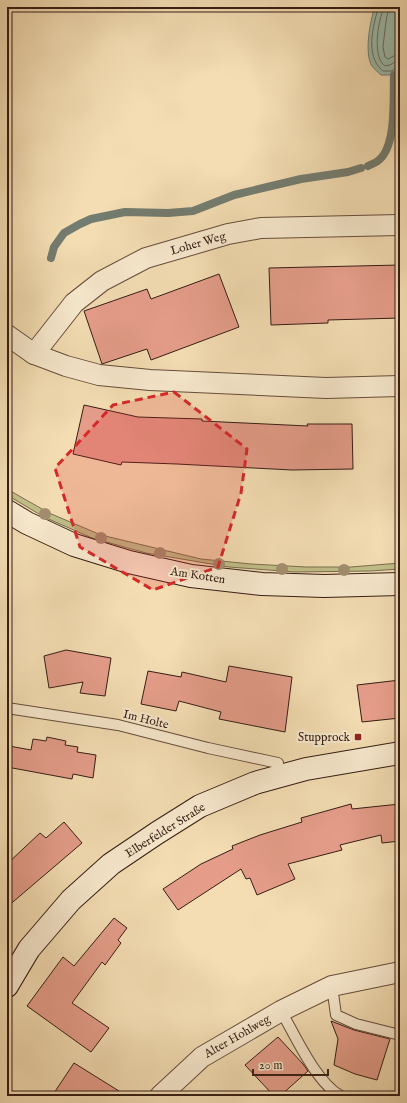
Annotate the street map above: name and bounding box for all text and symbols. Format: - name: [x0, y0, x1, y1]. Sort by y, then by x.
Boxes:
- street label: Loher Weg: [169, 228, 228, 259]
- street label: Am Kotten: [168, 564, 227, 587]
- street label: Im Holte: [122, 707, 171, 733]
- place label: Stupprock: [298, 730, 351, 746]
- marker: Stupprock: [353, 732, 363, 742]
- street label: Elberfelder Straße: [122, 800, 208, 861]
- street label: Alter Hohlweg: [201, 1011, 273, 1062]
- scale bar: [253, 1051, 328, 1077]
- text: 20 m: [259, 1058, 282, 1073]

